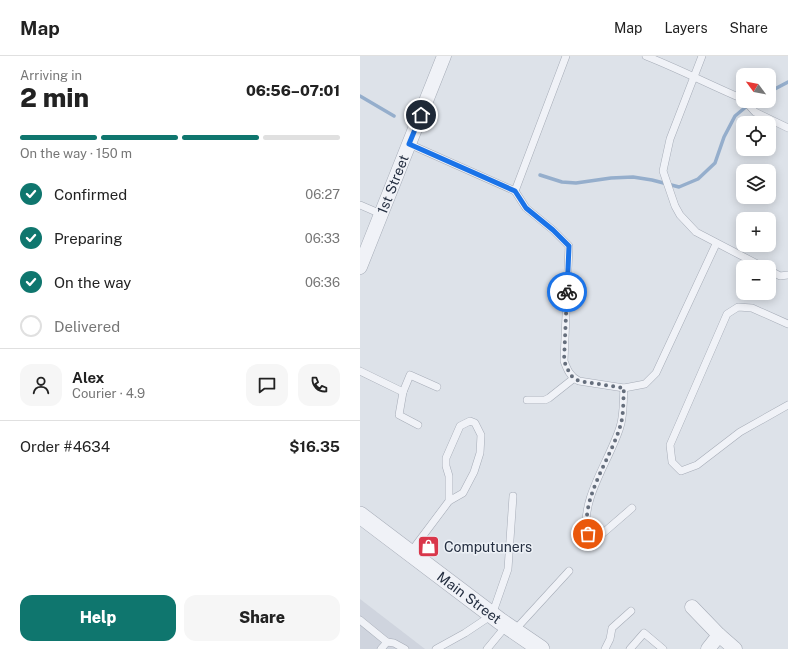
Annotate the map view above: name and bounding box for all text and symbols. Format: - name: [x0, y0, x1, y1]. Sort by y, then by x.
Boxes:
- text: Map: [20, 17, 60, 39]
- text: Map: [614, 20, 642, 36]
- text: Layers: [664, 20, 708, 36]
- text: Share: [730, 20, 768, 36]
- text: Arriving in: [20, 68, 82, 83]
- north arrow: [736, 68, 776, 108]
- map controls: [736, 68, 776, 300]
- text: 2 min: [20, 82, 89, 113]
- text: 06:56–07:01: [246, 82, 340, 99]
- pin: [404, 98, 438, 132]
- icon: home: [410, 104, 432, 126]
- button: locate: [736, 116, 776, 156]
- text: On the way · 150 m: [20, 146, 132, 161]
- street label: 1st Street: [374, 152, 412, 216]
- button: layers: [736, 164, 776, 204]
- icon: check: [20, 183, 42, 205]
- text: Confirmed: [54, 186, 127, 203]
- text: 06:27: [305, 187, 340, 202]
- button: +: [736, 212, 776, 252]
- icon: check: [20, 227, 42, 249]
- text: Preparing: [54, 230, 123, 247]
- text: 06:33: [305, 231, 340, 246]
- button: −: [736, 260, 776, 300]
- icon: check: [20, 271, 42, 293]
- courier: [547, 272, 587, 312]
- text: On the way: [54, 274, 131, 291]
- text: 06:36: [305, 275, 340, 290]
- icon: bike: [556, 281, 578, 303]
- text: Delivered: [54, 318, 120, 335]
- button: person: [20, 364, 62, 406]
- button: chat: [246, 364, 288, 406]
- button: phone: [298, 364, 340, 406]
- text: Alex: [72, 369, 104, 386]
- text: Courier · 4.9: [72, 386, 145, 401]
- text: Order #4634: [20, 438, 110, 455]
- text: $16.35: [289, 438, 340, 455]
- pin: [571, 517, 605, 551]
- icon: bag: [577, 523, 599, 545]
- shop icon: Computuners: [416, 534, 442, 560]
- place label: Computuners: [444, 539, 532, 555]
- street label: Main Street: [434, 568, 504, 627]
- button: Help: [20, 595, 176, 641]
- button: Share: [184, 595, 340, 641]

